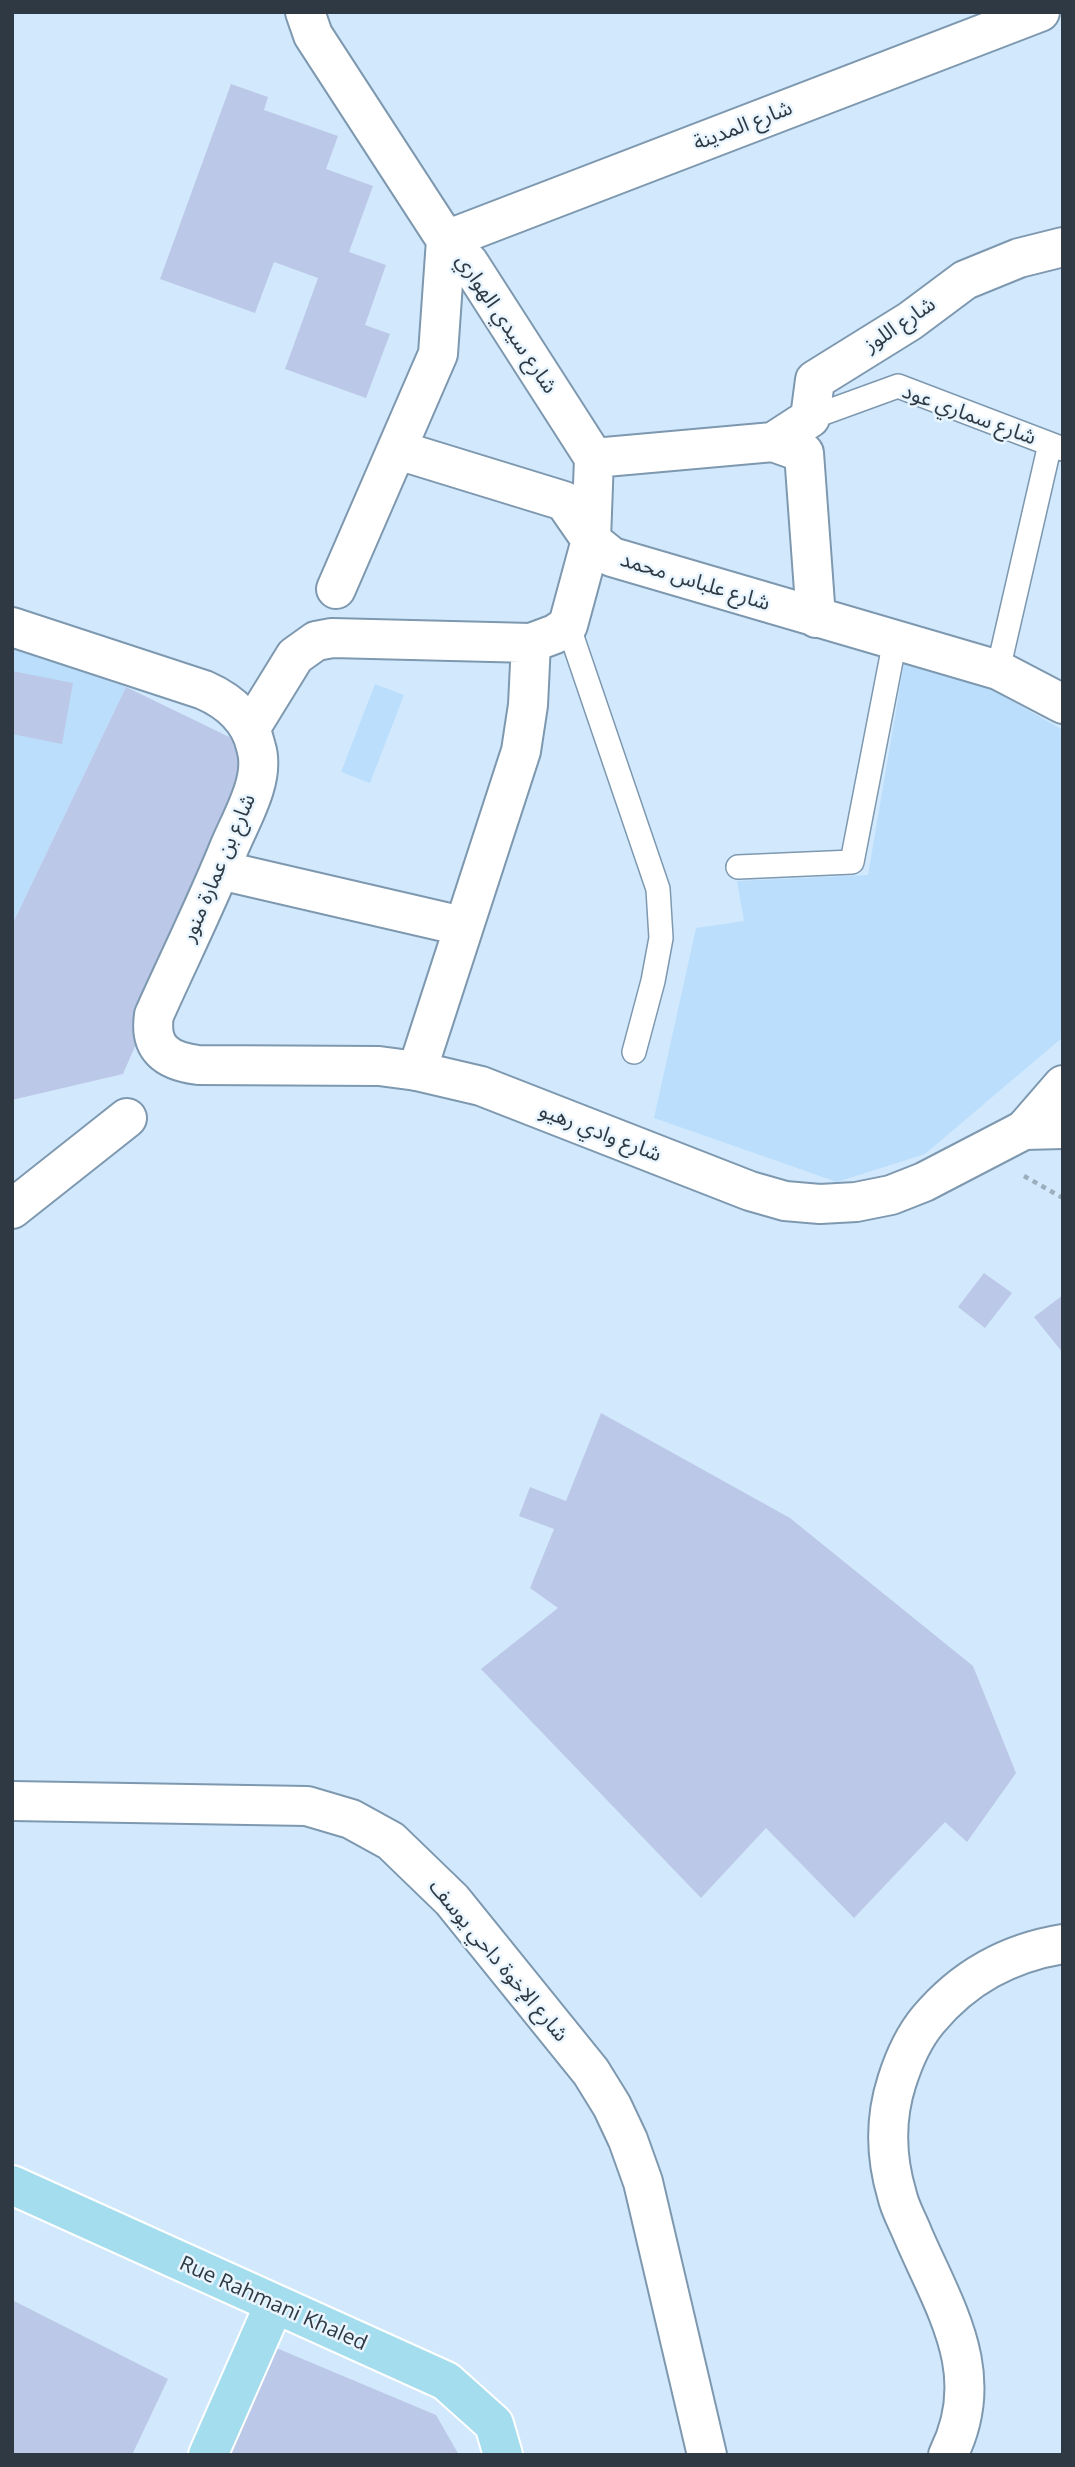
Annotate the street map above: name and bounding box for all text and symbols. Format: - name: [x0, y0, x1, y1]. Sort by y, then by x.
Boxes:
- street label: شارع المدينة: [690, 96, 796, 156]
- street label: شارع سيدي الهواري: [450, 249, 562, 399]
- street label: شارع اللوز: [859, 292, 941, 358]
- street label: شارع سماري عود: [899, 379, 1039, 451]
- street label: شارع علباس محمد: [617, 547, 773, 617]
- street label: شارع بن عمارة منور: [176, 790, 262, 946]
- street label: شارع وادي رهيو: [535, 1098, 665, 1168]
- street label: شارع الإخوة داحي يوسف: [423, 1875, 573, 2047]
- street label: Rue Rahmani Khaled: [175, 2251, 371, 2357]

